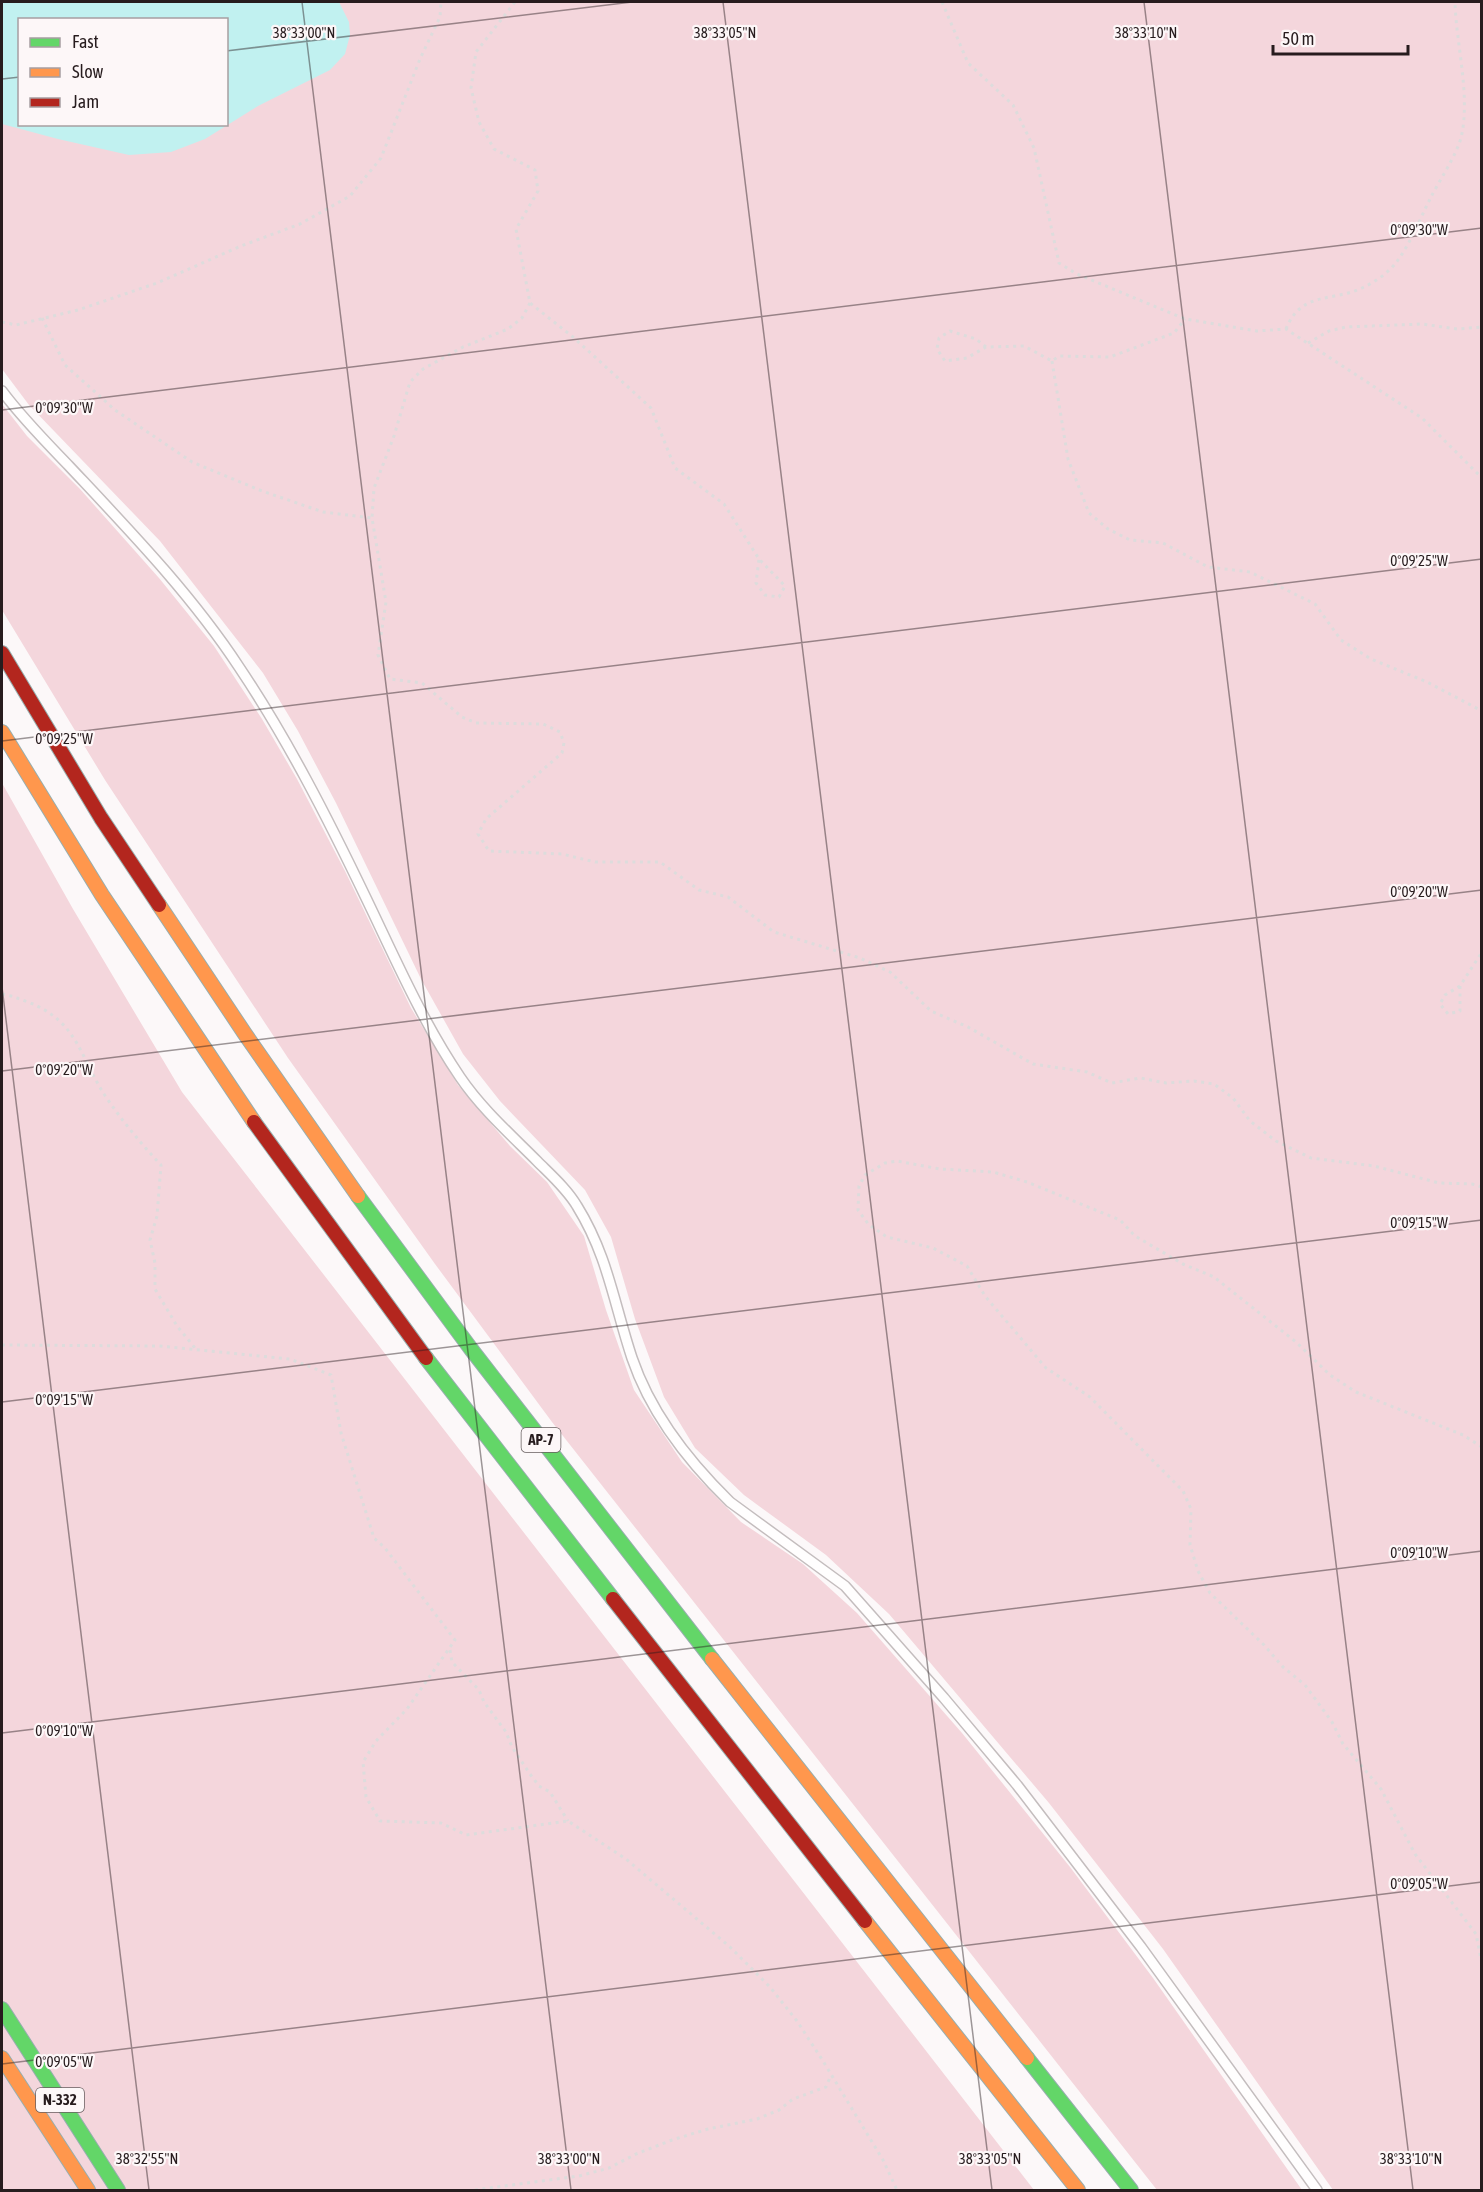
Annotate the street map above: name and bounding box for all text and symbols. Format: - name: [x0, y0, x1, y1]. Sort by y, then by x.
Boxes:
- legend: [18, 18, 228, 126]
- scale bar: [1273, 18, 1408, 56]
- text: 38°33'00"N: [273, 24, 335, 41]
- text: 38°33'05"N: [694, 24, 756, 41]
- text: 38°33'10"N: [1115, 24, 1177, 41]
- text: 50 m: [1282, 28, 1314, 49]
- text: Fast: [72, 31, 99, 52]
- text: Slow: [72, 61, 103, 82]
- text: Jam: [72, 91, 99, 112]
- text: 0°09'30"W: [1390, 221, 1448, 238]
- text: 0°09'30"W: [35, 399, 93, 416]
- text: 0°09'25"W: [1390, 552, 1448, 569]
- text: 0°09'25"W: [35, 730, 93, 747]
- text: 0°09'20"W: [1390, 883, 1448, 900]
- text: 0°09'20"W: [35, 1061, 93, 1078]
- text: 0°09'15"W: [1390, 1214, 1448, 1231]
- text: 0°09'15"W: [35, 1391, 93, 1408]
- road number: AP-7: [522, 1428, 560, 1452]
- text: 0°09'10"W: [1390, 1544, 1448, 1561]
- text: 0°09'10"W: [35, 1722, 93, 1739]
- text: 0°09'05"W: [1390, 1875, 1448, 1892]
- text: 0°09'05"W: [35, 2053, 93, 2070]
- road number: N-332: [36, 2088, 84, 2112]
- text: 38°32'55"N: [116, 2150, 178, 2167]
- text: 38°33'00"N: [538, 2150, 600, 2167]
- text: 38°33'05"N: [959, 2150, 1021, 2167]
- text: 38°33'10"N: [1380, 2150, 1442, 2167]

